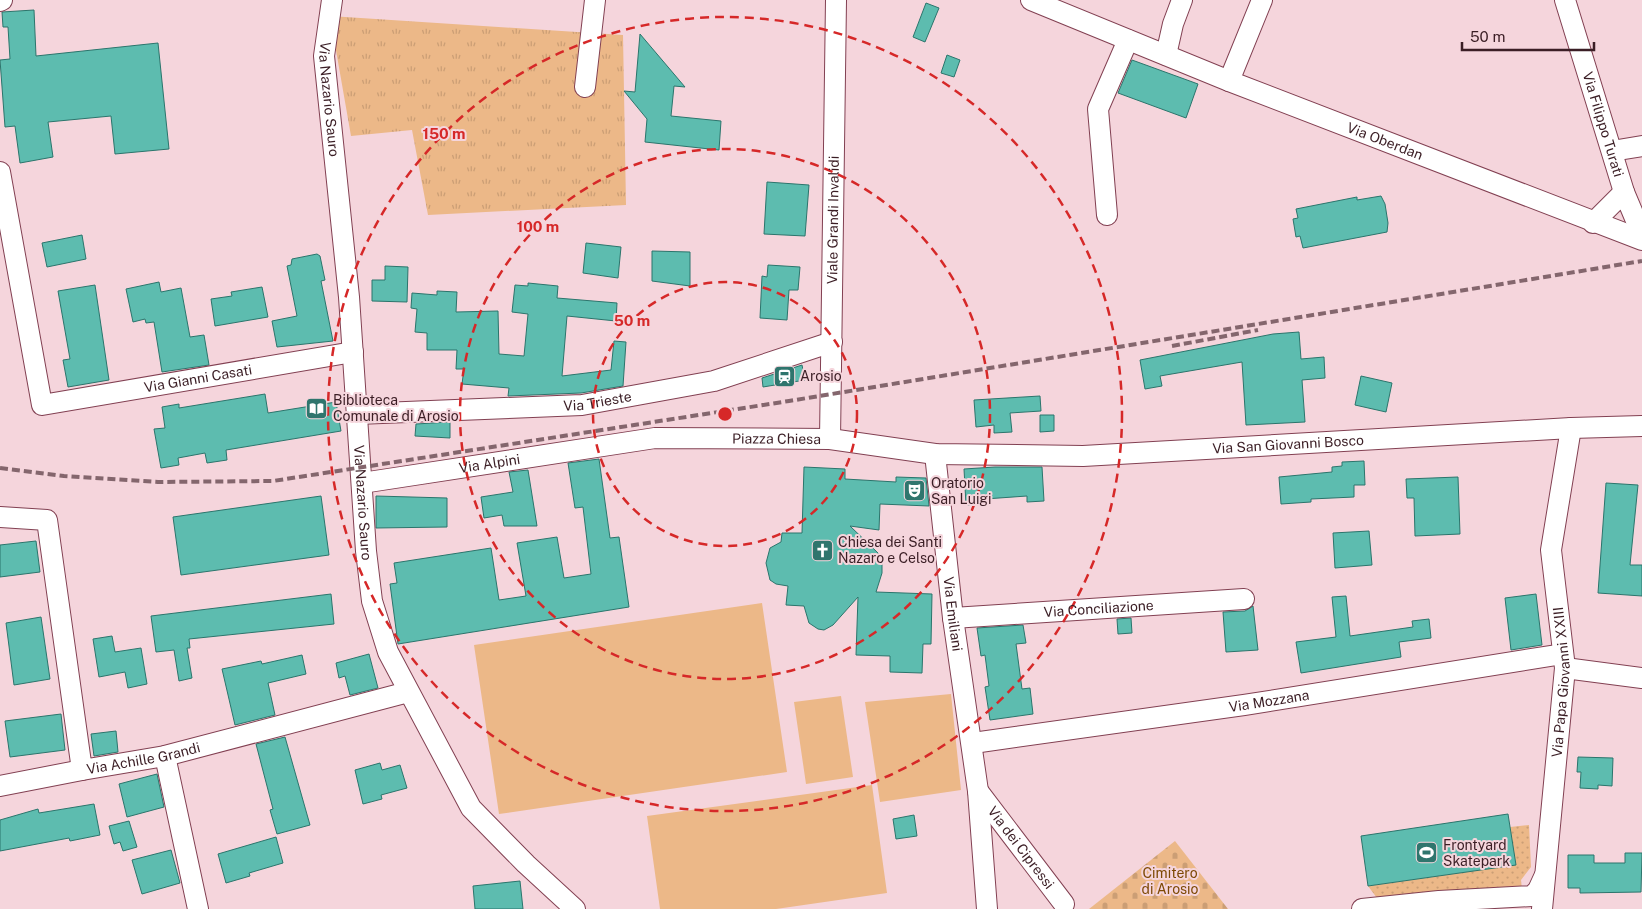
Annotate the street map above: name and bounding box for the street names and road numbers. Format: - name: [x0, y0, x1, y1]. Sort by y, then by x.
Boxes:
- street label: Via Nazario Sauro: [316, 41, 342, 158]
- street label: Via Filippo Turati: [1580, 70, 1627, 179]
- street label: Via Oberdan: [1345, 119, 1425, 163]
- street label: Viale Grandi Invalidi: [824, 156, 842, 284]
- street label: Via Gianni Casati: [143, 361, 253, 395]
- street label: Via Trieste: [563, 388, 633, 414]
- street label: Piazza Chiesa: [732, 430, 821, 447]
- street label: Via San Giovanni Bosco: [1212, 432, 1364, 457]
- street label: Via Nazario Sauro: [351, 444, 375, 561]
- street label: Via Alpini: [458, 451, 521, 476]
- street label: Via Emiliani: [941, 576, 966, 652]
- street label: Via Conciliazione: [1043, 597, 1154, 620]
- street label: Via Papa Giovanni XXIII: [1549, 606, 1573, 758]
- street label: Via Mozzana: [1228, 687, 1310, 715]
- street label: Via Achille Grandi: [85, 739, 202, 777]
- street label: Via dei Cipressi: [985, 803, 1057, 892]

